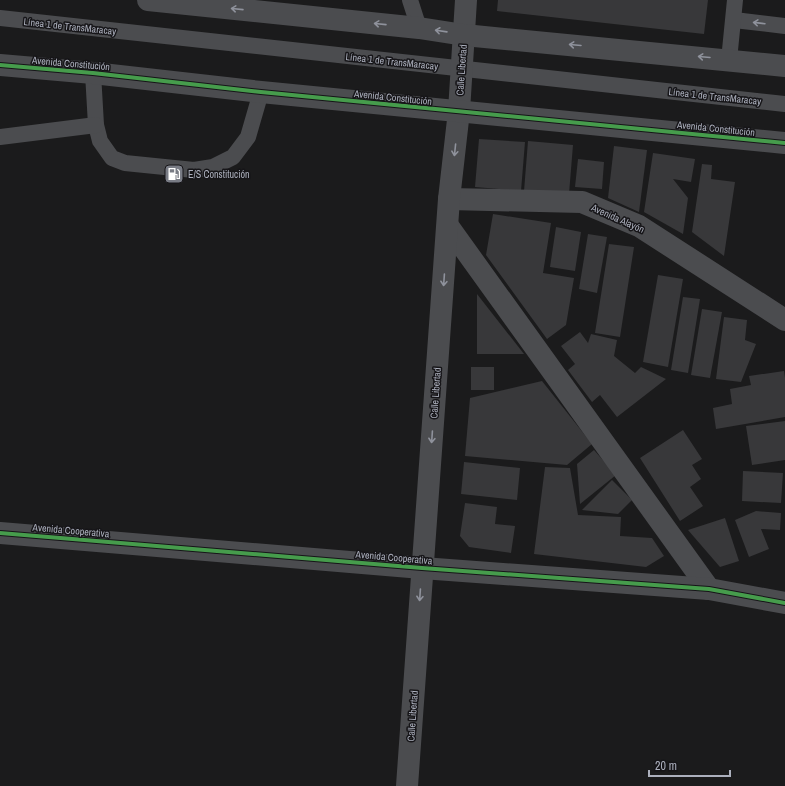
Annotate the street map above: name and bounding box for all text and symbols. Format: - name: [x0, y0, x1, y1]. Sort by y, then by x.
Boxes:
- one-way arrow: [231, 6, 244, 13]
- street label: Línea 1 de TransMaracay: [23, 15, 118, 38]
- one-way arrow: [753, 19, 766, 27]
- one-way arrow: [374, 20, 387, 28]
- one-way arrow: [435, 27, 448, 35]
- one-way arrow: [569, 41, 582, 49]
- street label: Calle Libertad: [453, 44, 470, 96]
- street label: Línea 1 de TransMaracay: [345, 50, 440, 73]
- street label: Avenida Constitución: [30, 54, 111, 73]
- one-way arrow: [698, 54, 711, 61]
- street label: Línea 1 de TransMaracay: [668, 85, 763, 108]
- street label: Avenida Constitución: [352, 87, 433, 108]
- street label: Avenida Constitución: [675, 118, 756, 139]
- one-way arrow: [451, 143, 458, 156]
- fuel station icon: E/S Constitución: [163, 163, 185, 185]
- place label: E/S Constitución: [188, 168, 250, 181]
- street label: Avenida Alayón: [588, 201, 646, 236]
- one-way arrow: [440, 273, 447, 286]
- street label: Calle Libertad: [427, 367, 444, 419]
- one-way arrow: [428, 430, 435, 443]
- street label: Avenida Cooperativa: [31, 521, 110, 540]
- street label: Avenida Cooperativa: [354, 548, 433, 567]
- one-way arrow: [417, 588, 424, 601]
- street label: Calle Libertad: [404, 690, 421, 742]
- scale bar: [649, 752, 730, 778]
- text: 20 m: [655, 758, 677, 774]

